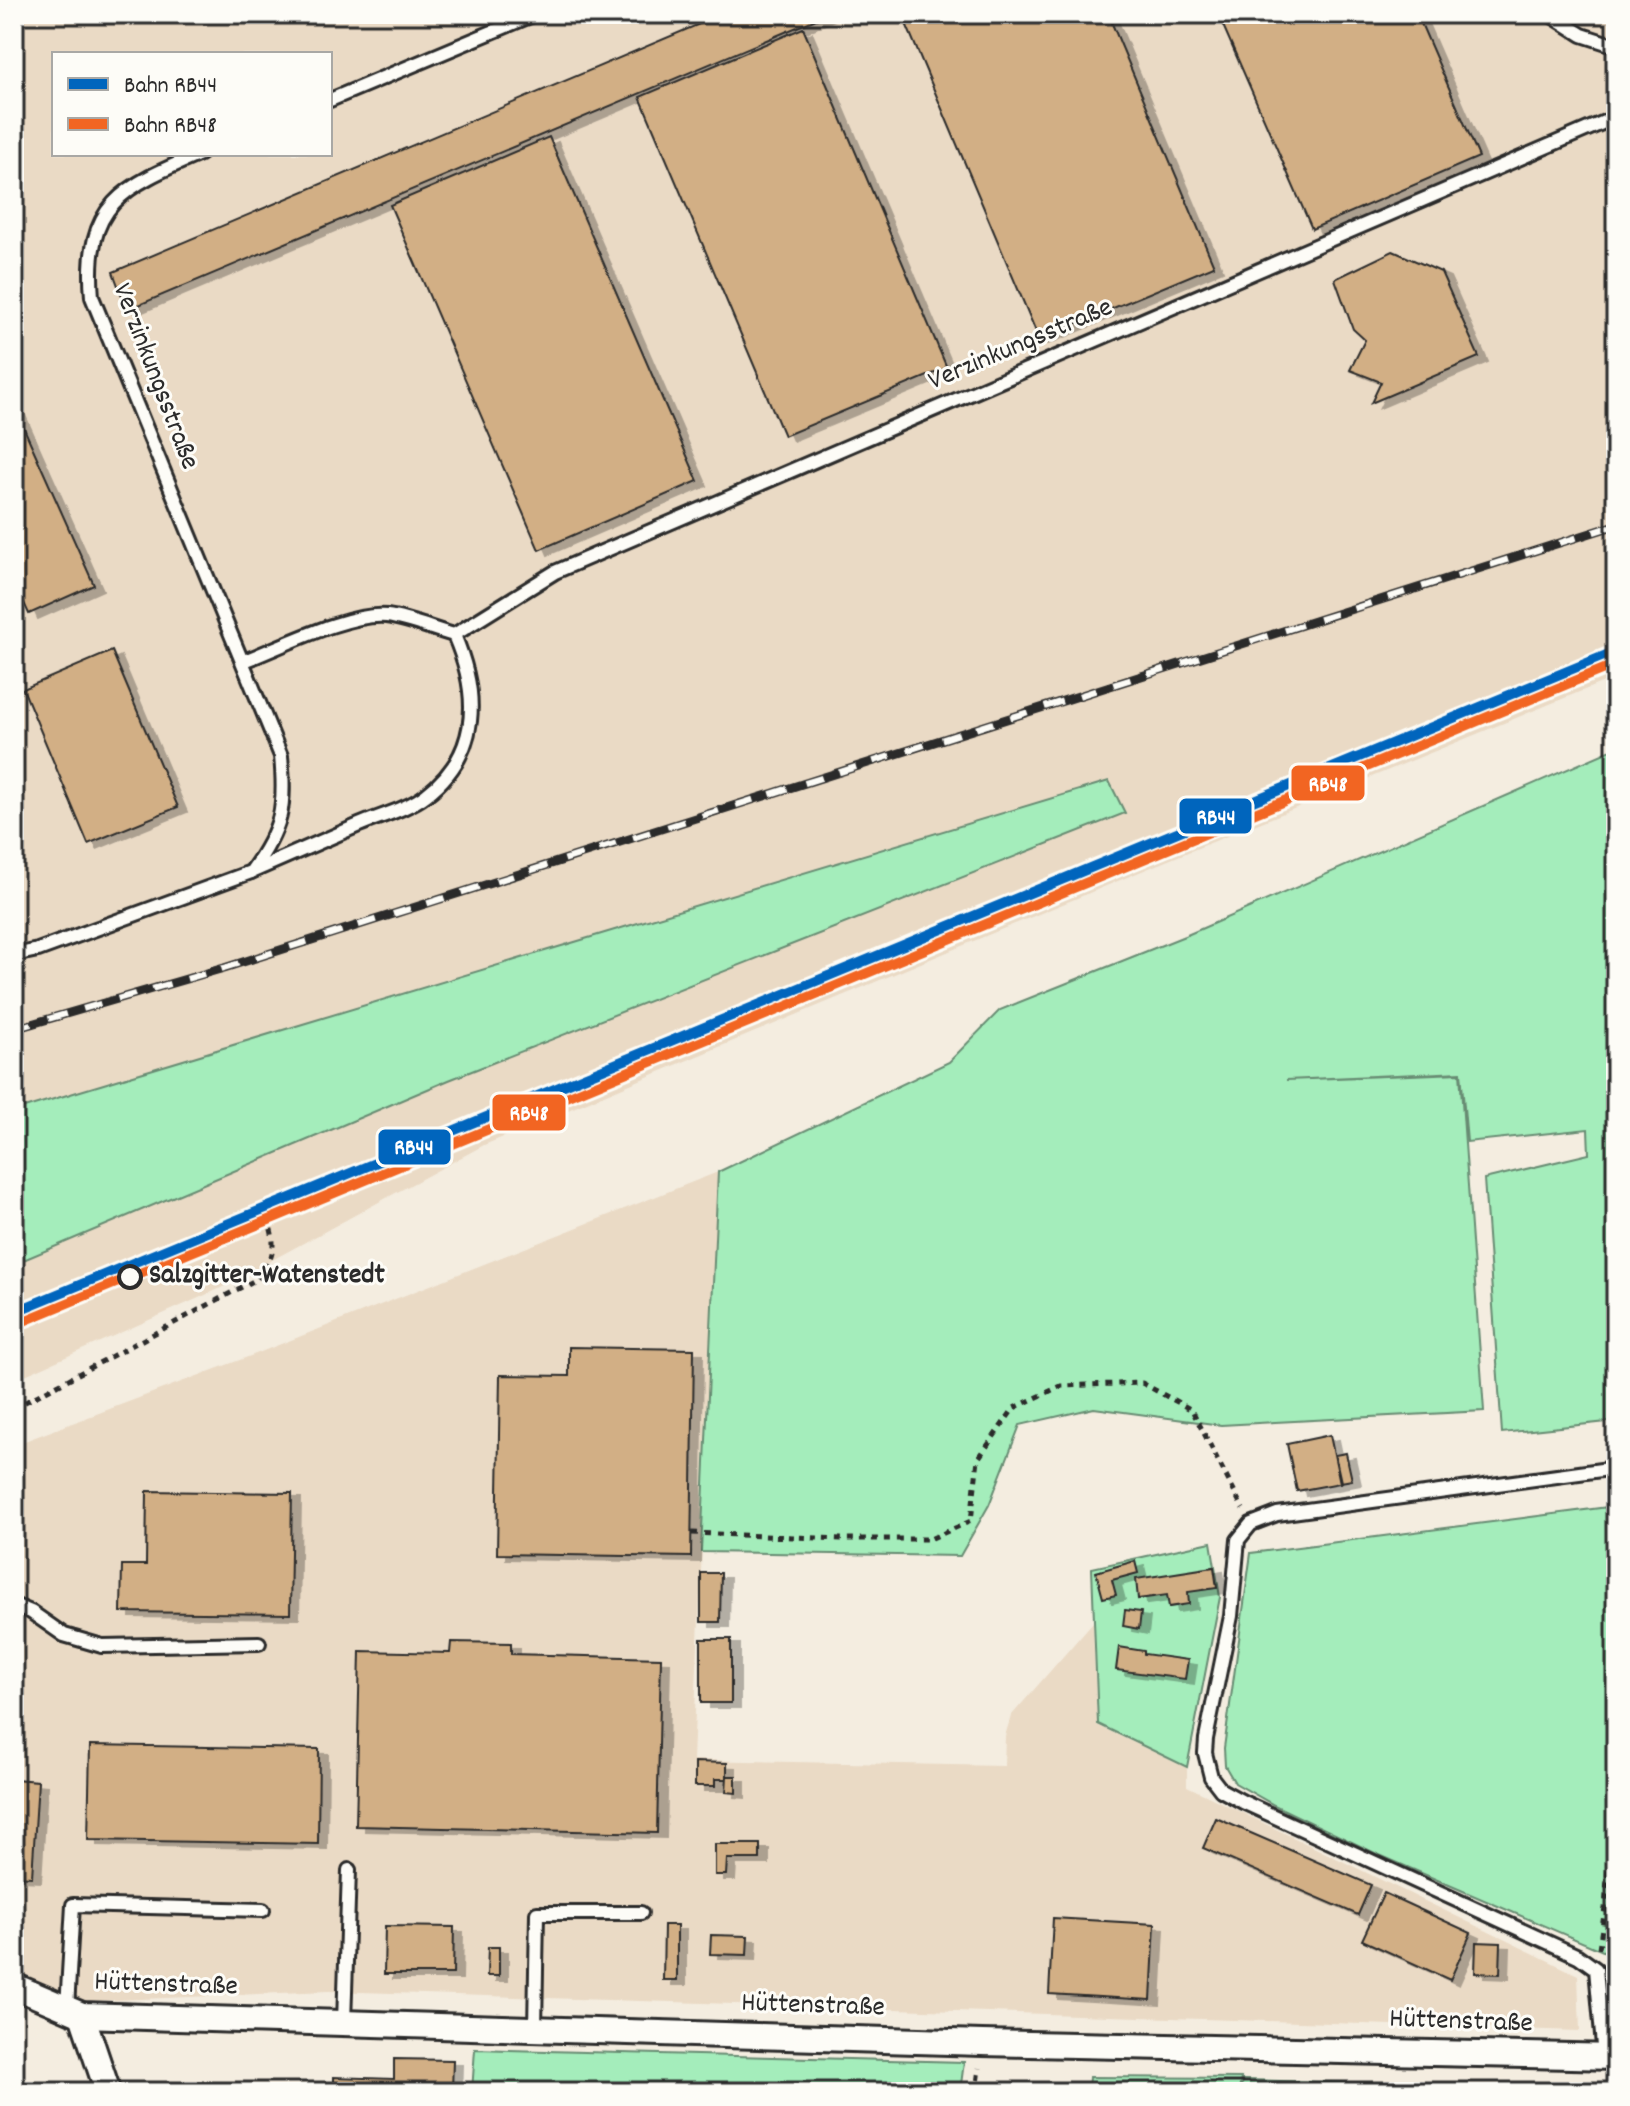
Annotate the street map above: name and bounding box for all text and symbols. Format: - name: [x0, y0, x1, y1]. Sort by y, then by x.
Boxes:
- legend: [52, 52, 332, 156]
- text: Bahn RB44: [124, 70, 217, 104]
- text: Bahn RB48: [124, 110, 217, 144]
- street label: Verzinkungsstraße: [100, 278, 208, 476]
- street label: Verzinkungsstraße: [923, 289, 1119, 403]
- line badge: RB48: [1290, 764, 1366, 802]
- text: RB48: [1308, 771, 1348, 802]
- line badge: RB44: [1178, 797, 1253, 835]
- text: RB44: [1196, 804, 1236, 835]
- line badge: RB48: [491, 1093, 567, 1132]
- text: RB48: [509, 1100, 549, 1131]
- line badge: RB44: [377, 1128, 452, 1166]
- text: RB44: [394, 1134, 434, 1165]
- place label: Salzgitter-Watenstedt: [149, 1257, 385, 1297]
- marker: Salzgitter-Watenstedt: [118, 1265, 142, 1289]
- street label: Hüttenstraße: [94, 1964, 238, 2008]
- street label: Hüttenstraße: [741, 1985, 885, 2029]
- street label: Hüttenstraße: [1389, 2001, 1533, 2045]

